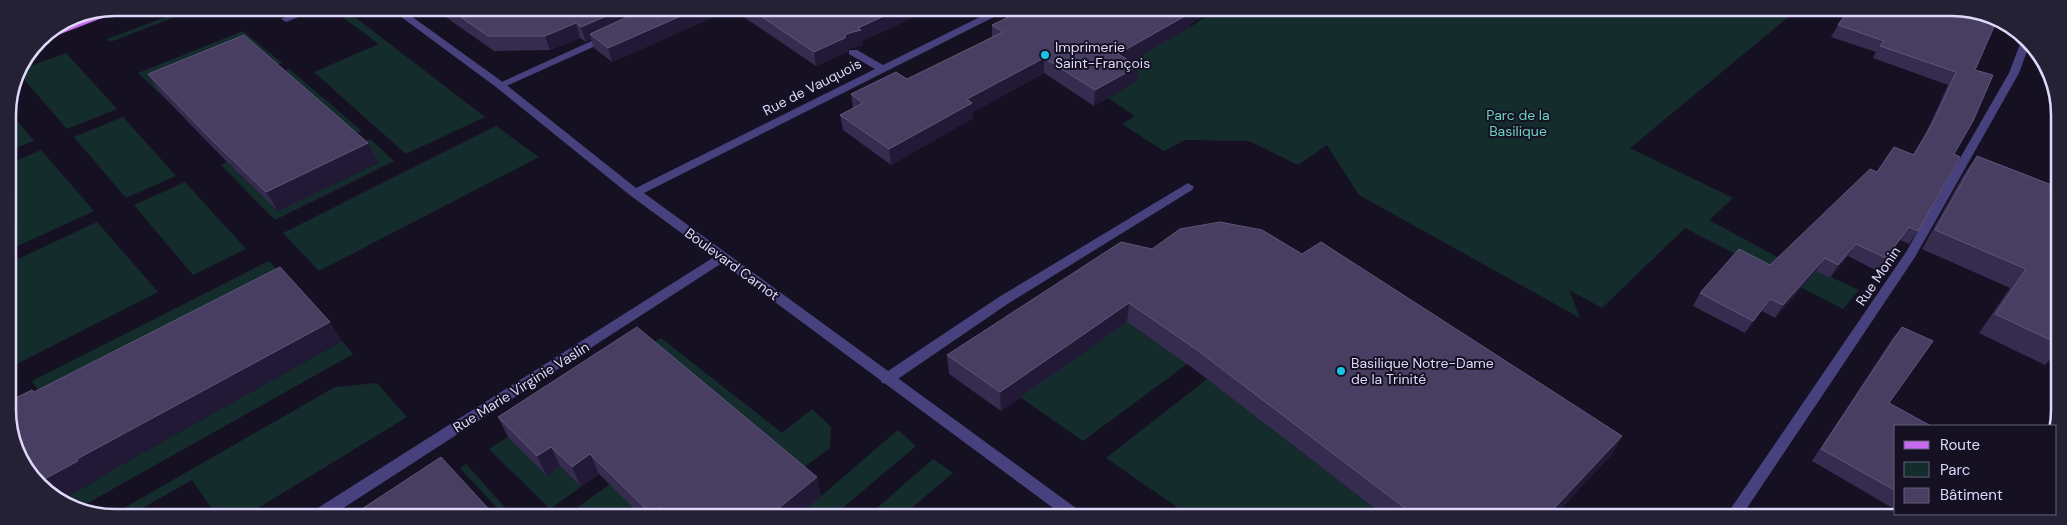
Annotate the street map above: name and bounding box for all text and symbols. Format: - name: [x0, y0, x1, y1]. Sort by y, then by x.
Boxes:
- place label: Imprimerie Saint-François: [1055, 38, 1150, 72]
- marker: Imprimerie Saint-François: [1039, 49, 1051, 61]
- street label: Rue de Vauquois: [760, 54, 864, 120]
- park label: Parc de la Basilique: [1486, 106, 1550, 140]
- street label: Boulevard Carnot: [681, 224, 783, 304]
- street label: Rue Monin: [1852, 243, 1904, 309]
- street label: Rue Marie Virginie Vaslin: [450, 338, 592, 436]
- place label: Basilique Notre-Dame de la Trinité: [1351, 354, 1494, 388]
- marker: Basilique Notre-Dame de la Trinité: [1335, 365, 1347, 377]
- legend: [1894, 425, 2057, 515]
- text: Route: [1940, 435, 1980, 455]
- text: Parc: [1940, 460, 1970, 480]
- text: Bâtiment: [1940, 485, 2003, 505]

